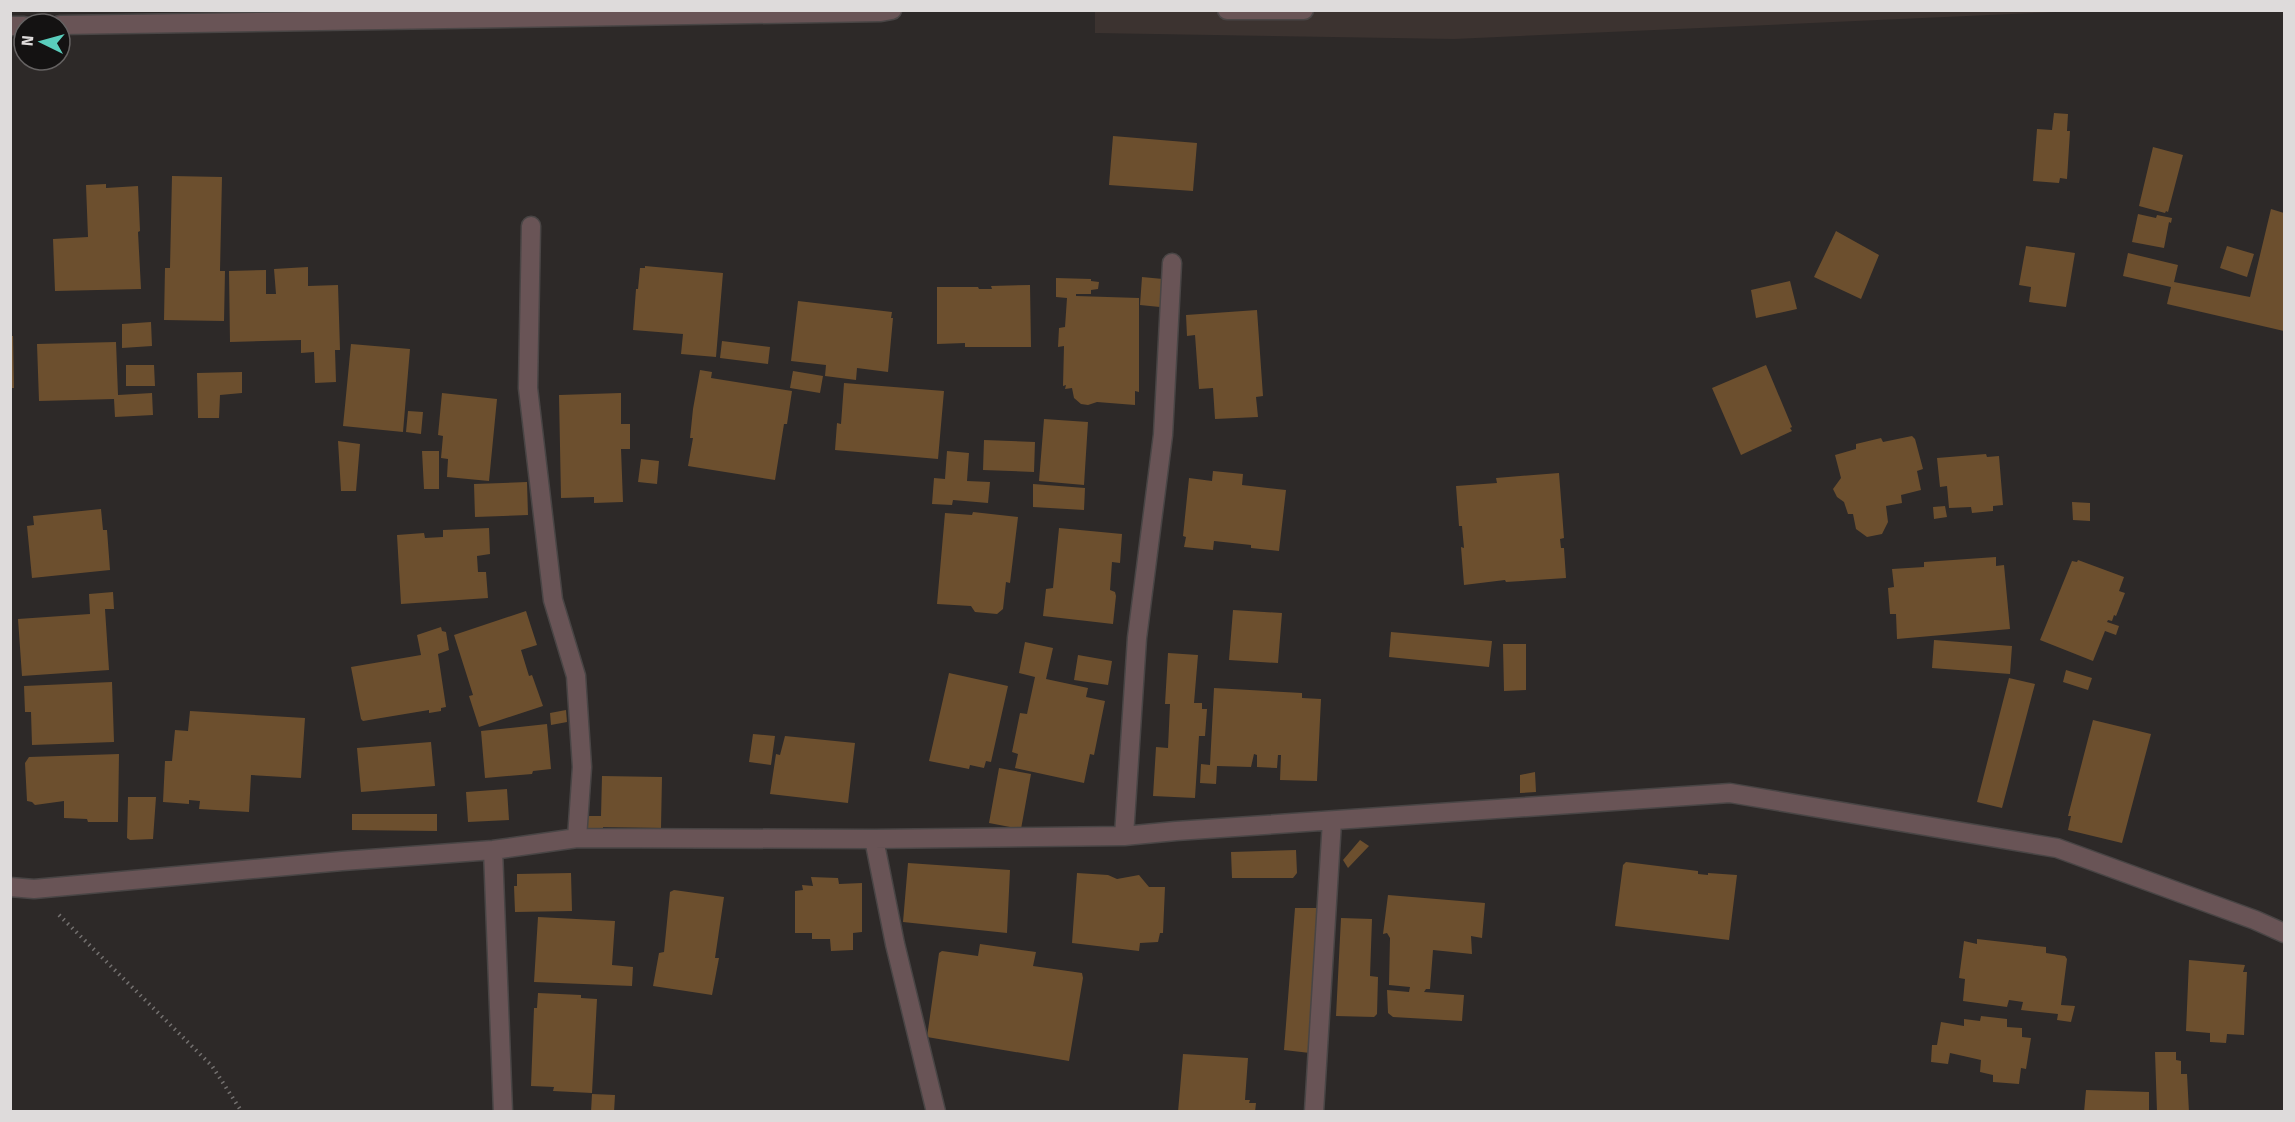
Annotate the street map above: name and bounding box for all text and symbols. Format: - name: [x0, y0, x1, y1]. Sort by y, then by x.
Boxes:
- north arrow: [12, 12, 72, 72]
- text: N: [18, 35, 37, 47]

